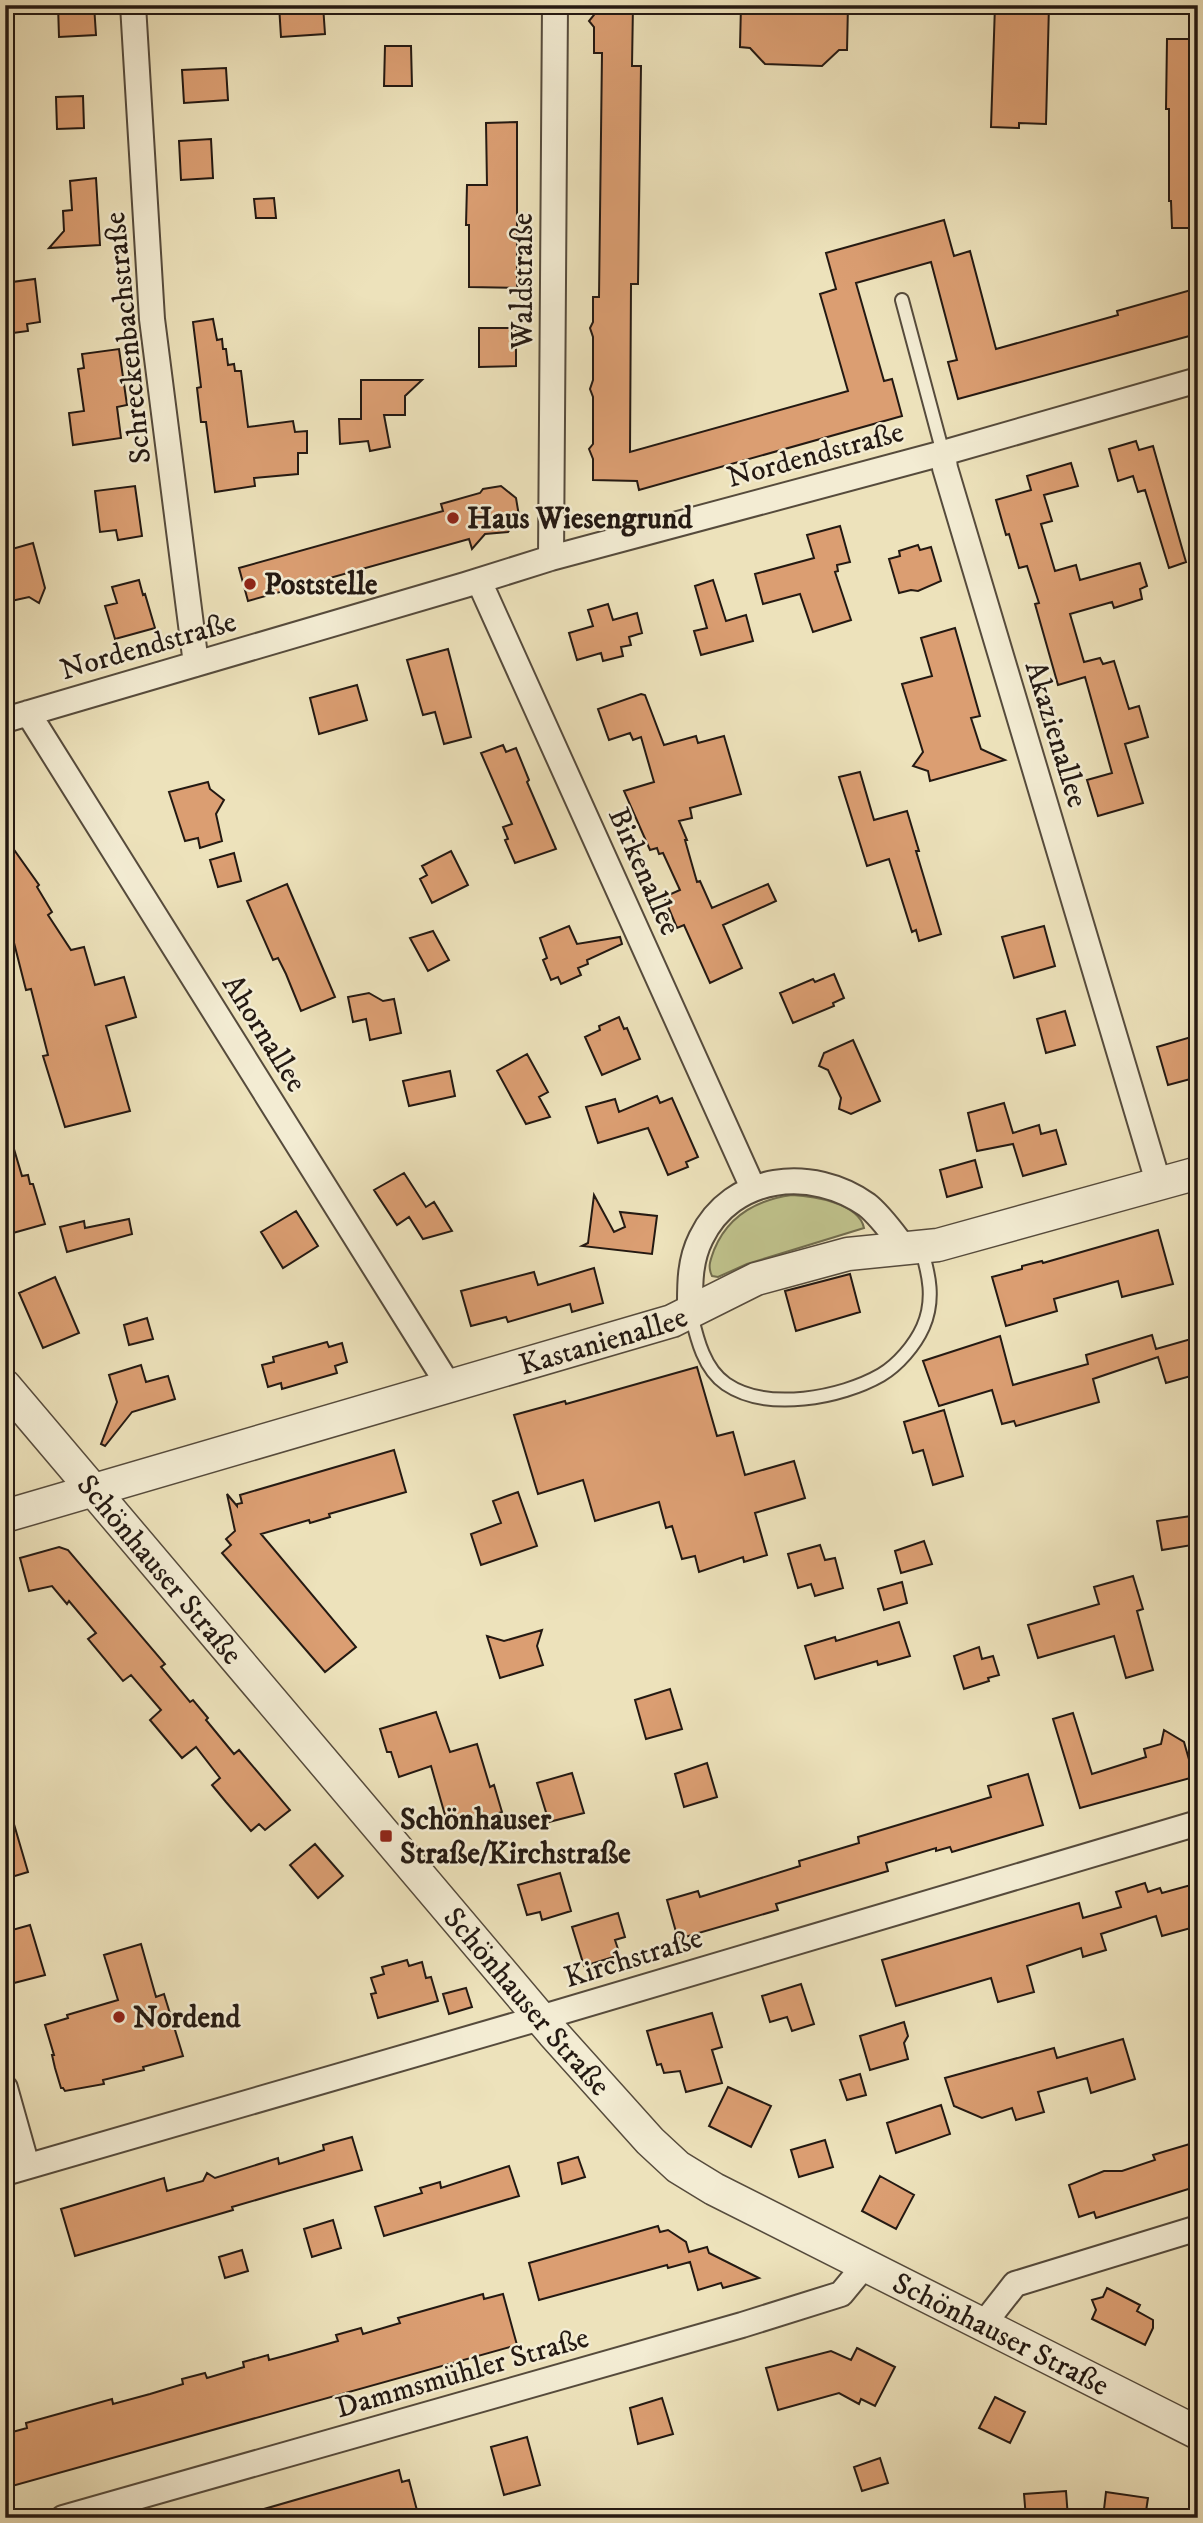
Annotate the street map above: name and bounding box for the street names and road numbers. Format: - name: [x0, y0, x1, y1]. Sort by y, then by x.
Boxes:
- street label: Schreckenbachstraße: [97, 210, 160, 466]
- street label: Waldstraße: [505, 213, 542, 350]
- street label: Nordendstraße: [723, 414, 908, 497]
- street label: Nordendstraße: [56, 604, 241, 689]
- street label: Akazienallee: [1016, 657, 1095, 812]
- street label: Birkenallee: [599, 802, 688, 941]
- street label: Ahornallee: [213, 968, 314, 1099]
- street label: Kastanienallee: [515, 1299, 694, 1385]
- street label: Schönhauser Straße: [68, 1468, 250, 1673]
- street label: Schönhauser Straße: [435, 1900, 618, 2104]
- street label: Kirchstraße: [560, 1920, 707, 1997]
- street label: Schönhauser Straße: [886, 2265, 1115, 2405]
- street label: Dammsmühler Straße: [332, 2320, 593, 2427]

